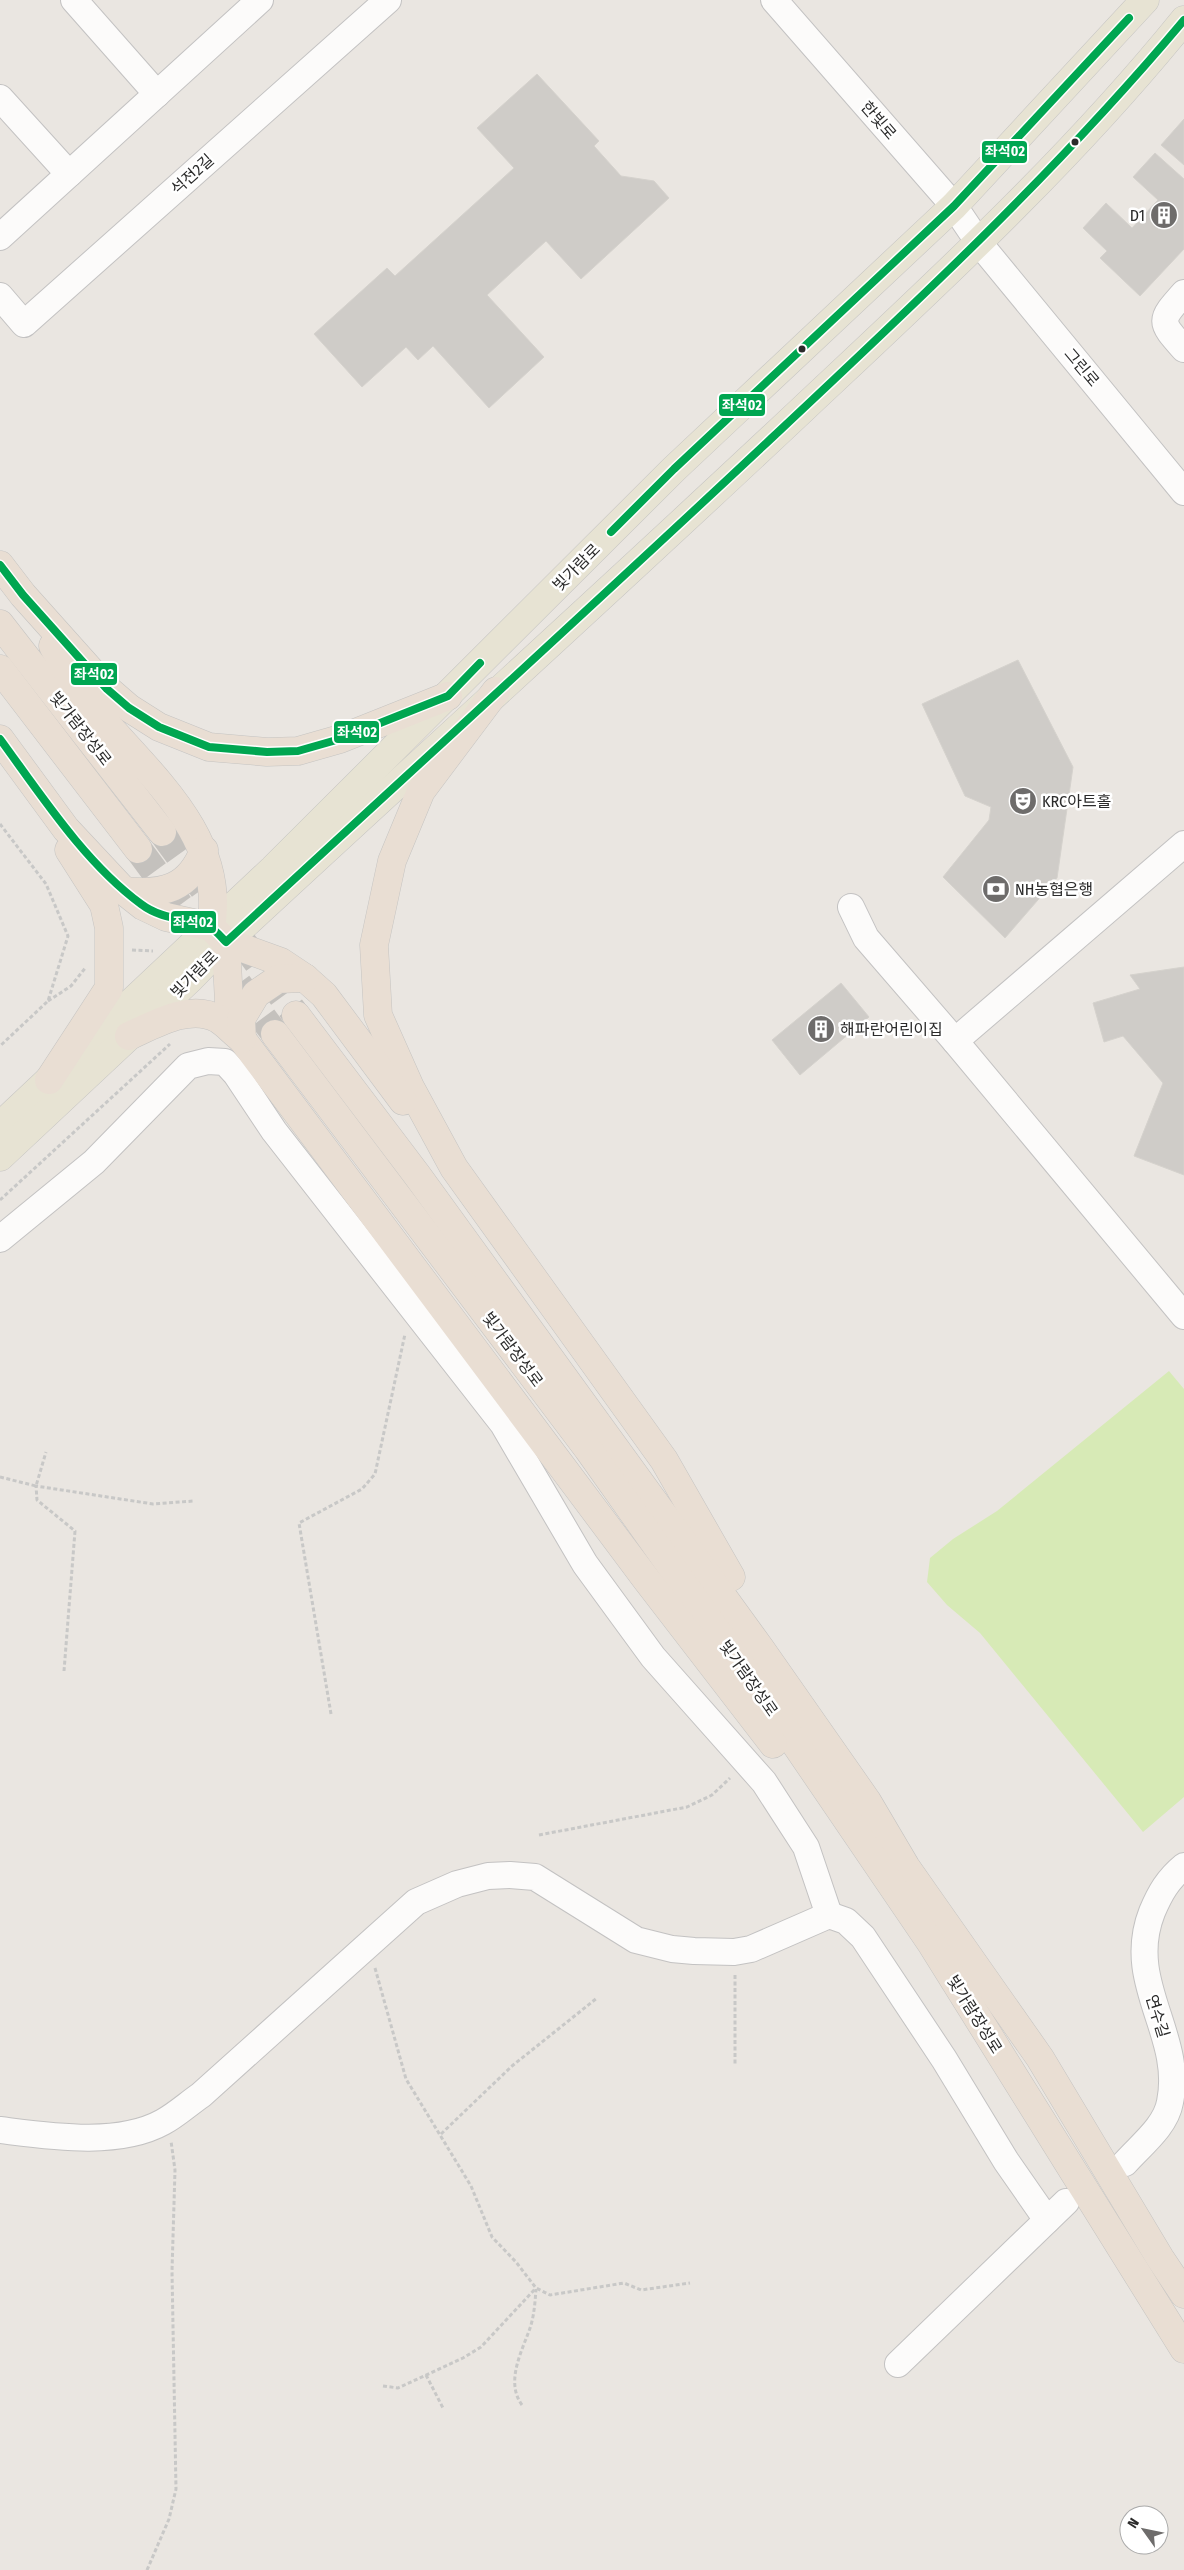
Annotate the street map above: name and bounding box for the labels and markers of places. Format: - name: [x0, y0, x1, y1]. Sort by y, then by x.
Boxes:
- unlabelled marker: [1070, 137, 1080, 147]
- building icon: D1: [1149, 200, 1179, 230]
- place label: D1: [1130, 206, 1145, 225]
- unlabelled marker: [797, 344, 807, 354]
- theatre icon: KRC아트홀: [1008, 786, 1038, 816]
- place label: KRC아트홀: [1042, 792, 1112, 811]
- bank icon: NH농협은행: [981, 874, 1011, 904]
- place label: NH농협은행: [1015, 880, 1093, 899]
- building icon: 해파란어린이집: [806, 1014, 836, 1044]
- place label: 해파란어린이집: [840, 1020, 943, 1039]

